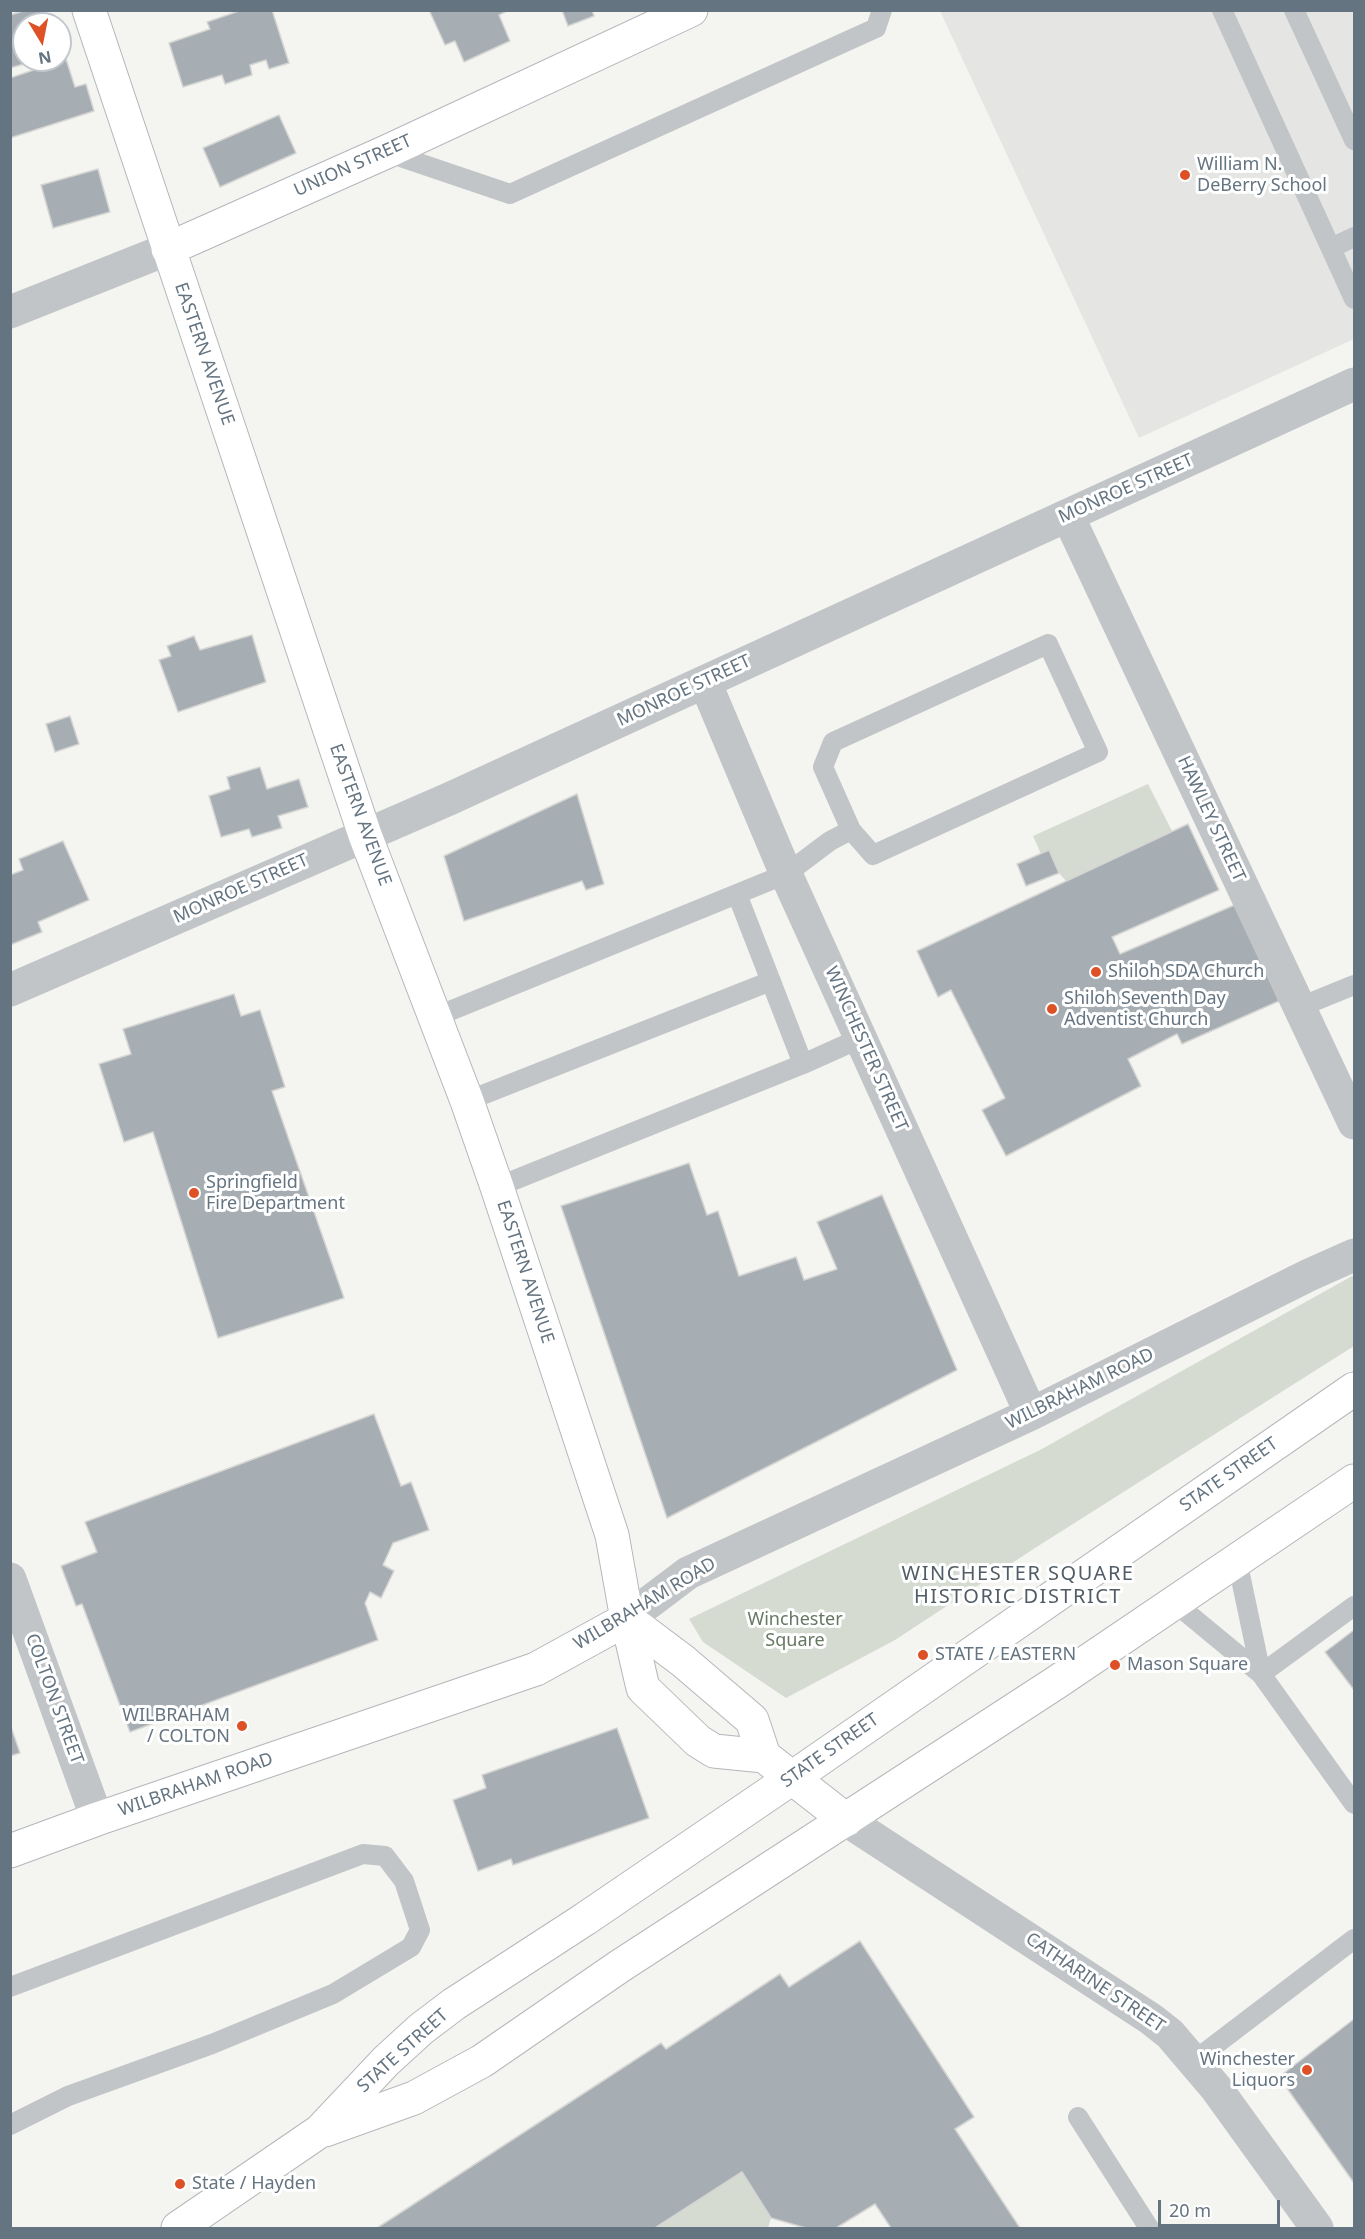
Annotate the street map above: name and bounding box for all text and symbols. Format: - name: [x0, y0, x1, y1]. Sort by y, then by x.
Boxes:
- north arrow: [12, 12, 72, 72]
- text: N: [36, 46, 53, 70]
- street label: UNION STREET: [291, 130, 415, 202]
- place label: William N. DeBerry School: [1197, 154, 1327, 196]
- marker: William N. DeBerry School: [1178, 168, 1192, 182]
- street label: EASTERN AVENUE: [169, 280, 239, 428]
- street label: MONROE STREET: [1055, 450, 1197, 528]
- street label: MONROE STREET: [614, 651, 754, 731]
- street label: EASTERN AVENUE: [324, 741, 396, 889]
- street label: HAWLEY STREET: [1172, 753, 1250, 885]
- street label: MONROE STREET: [170, 850, 312, 928]
- place label: Shiloh SDA Church: [1108, 961, 1264, 983]
- street label: WINCHESTER STREET: [820, 963, 912, 1135]
- marker: Shiloh SDA Church: [1089, 965, 1103, 979]
- place label: Shiloh Seventh Day Adventist Church: [1064, 988, 1226, 1030]
- marker: Shiloh Seventh Day Adventist Church: [1045, 1002, 1059, 1016]
- place label: Springfield Fire Department: [206, 1172, 345, 1214]
- marker: Springfield Fire Department: [187, 1186, 201, 1200]
- street label: EASTERN AVENUE: [492, 1198, 558, 1346]
- street label: WILBRAHAM ROAD: [1002, 1344, 1158, 1434]
- street label: STATE STREET: [1176, 1433, 1282, 1517]
- street label: WILBRAHAM ROAD: [570, 1553, 720, 1655]
- district label: WINCHESTER SQUARE HISTORIC DISTRICT: [902, 1562, 1134, 1609]
- park label: Winchester Square: [747, 1609, 843, 1652]
- street label: COLTON STREET: [20, 1631, 88, 1767]
- place label: STATE / EASTERN: [935, 1644, 1076, 1666]
- marker: STATE / EASTERN: [916, 1648, 930, 1662]
- place label: Mason Square: [1127, 1654, 1248, 1676]
- marker: Mason Square: [1108, 1658, 1122, 1672]
- place label: WILBRAHAM / COLTON: [122, 1705, 230, 1748]
- street label: STATE STREET: [777, 1709, 883, 1793]
- marker: WILBRAHAM / COLTON: [235, 1719, 249, 1733]
- street label: WILBRAHAM ROAD: [116, 1748, 276, 1822]
- street label: CATHARINE STREET: [1021, 1928, 1169, 2038]
- street label: STATE STREET: [353, 2005, 453, 2097]
- place label: Winchester Liquors: [1200, 2049, 1295, 2092]
- marker: Winchester Liquors: [1300, 2063, 1314, 2077]
- place label: State / Hayden: [192, 2173, 316, 2195]
- marker: State / Hayden: [173, 2177, 187, 2191]
- scale bar: [1161, 2188, 1282, 2226]
- text: 20 m: [1169, 2198, 1211, 2222]

